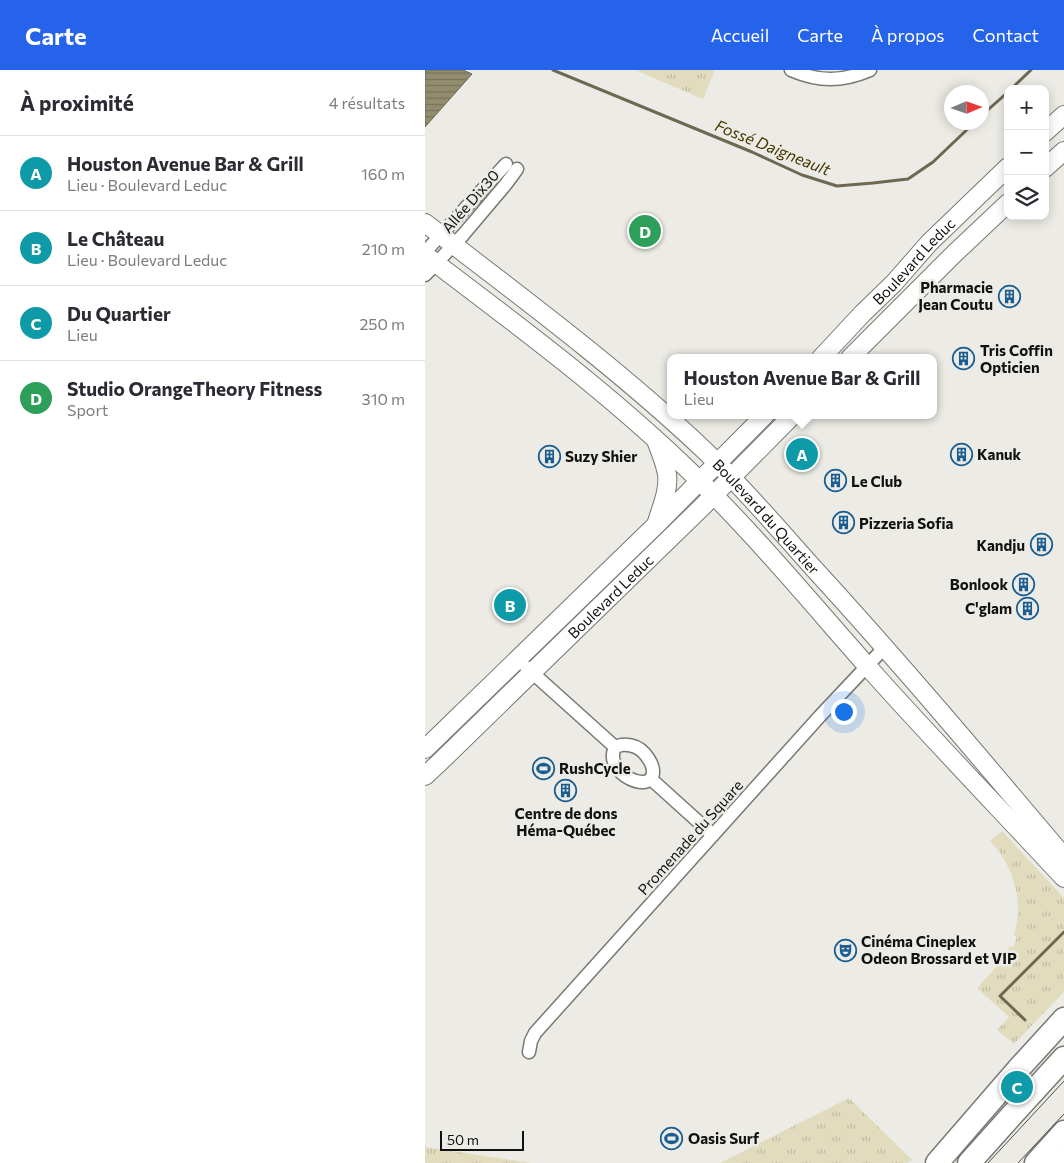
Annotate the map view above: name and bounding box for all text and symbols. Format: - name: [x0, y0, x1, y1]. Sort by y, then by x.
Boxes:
- text: Carte: [25, 21, 87, 50]
- text: Accueil: [711, 24, 769, 46]
- text: Carte: [797, 24, 843, 46]
- text: À propos: [871, 24, 945, 46]
- text: Contact: [973, 24, 1039, 46]
- north arrow: [944, 85, 989, 130]
- map controls: [1004, 85, 1049, 220]
- button: +: [1004, 85, 1049, 130]
- text: À proximité: [20, 90, 134, 115]
- text: 4 résultats: [329, 93, 405, 112]
- water label: Fossé Daigneault: [713, 115, 834, 179]
- button: −: [1004, 130, 1049, 175]
- text: Houston Avenue Bar & Grill: [67, 152, 304, 175]
- text: A: [30, 164, 42, 183]
- text: 160 m: [361, 164, 405, 183]
- street label: Allée Dix30: [438, 166, 502, 236]
- text: Lieu · Boulevard Leduc: [67, 175, 227, 194]
- button: layers: [1004, 175, 1049, 220]
- pin: D: [629, 212, 661, 250]
- street label: Boulevard Leduc: [868, 214, 959, 308]
- text: Le Château: [67, 227, 164, 250]
- text: B: [31, 239, 41, 258]
- text: 210 m: [362, 239, 405, 258]
- text: Lieu · Boulevard Leduc: [67, 250, 227, 269]
- place label: Pharmacie Jean Coutu: [918, 278, 993, 313]
- building icon: Pharmacie Jean Coutu: [997, 284, 1021, 308]
- text: Du Quartier: [67, 302, 171, 325]
- text: C: [31, 314, 41, 333]
- text: 250 m: [359, 314, 405, 333]
- text: Lieu: [67, 325, 98, 344]
- place label: Tris Coffin Opticien: [980, 341, 1053, 376]
- building icon: Tris Coffin Opticien: [952, 347, 976, 371]
- popup: [667, 354, 937, 419]
- text: Houston Avenue Bar & Grill: [684, 366, 920, 389]
- text: Studio OrangeTheory Fitness: [67, 377, 322, 400]
- text: D: [30, 389, 42, 408]
- text: 310 m: [362, 389, 405, 408]
- text: Lieu: [684, 389, 714, 408]
- text: Sport: [67, 400, 108, 419]
- pin: A: [786, 435, 818, 473]
- building icon: Kanuk: [949, 442, 973, 466]
- building icon: Suzy Shier: [537, 444, 561, 468]
- place label: Kanuk: [977, 445, 1022, 463]
- place label: Suzy Shier: [565, 447, 637, 465]
- street label: Boulevard du Quartier: [709, 455, 823, 578]
- building icon: Le Club: [823, 469, 847, 493]
- place label: Le Club: [851, 472, 902, 490]
- building icon: Pizzeria Sofia: [831, 511, 855, 535]
- place label: Pizzeria Sofia: [859, 514, 954, 532]
- building icon: Kandju: [1029, 533, 1053, 557]
- place label: Kandju: [976, 536, 1025, 554]
- street label: Boulevard Leduc: [564, 551, 657, 642]
- building icon: Bonlook: [1012, 572, 1036, 596]
- place label: Bonlook: [950, 575, 1008, 593]
- pin: B: [494, 586, 526, 624]
- building icon: C'glam: [1016, 596, 1040, 620]
- place label: C'glam: [965, 599, 1012, 617]
- your location: [831, 699, 857, 725]
- sports icon: RushCycle: [531, 756, 555, 780]
- place label: RushCycle: [559, 759, 631, 777]
- street label: Promenade du Square: [634, 776, 746, 898]
- building icon: Centre de dons Héma-Québec: [554, 778, 578, 802]
- place label: Centre de dons Héma-Québec: [515, 804, 617, 839]
- place label: Cinéma Cineplex Odeon Brossard et VIP: [861, 932, 1017, 967]
- theatre icon: Cinéma Cineplex Odeon Brossard et VIP: [833, 938, 857, 962]
- pin: C: [1001, 1068, 1033, 1106]
- sports icon: Oasis Surf: [660, 1126, 684, 1150]
- scale bar: [440, 1128, 524, 1151]
- place label: Oasis Surf: [688, 1129, 760, 1147]
- text: 50 m: [447, 1131, 479, 1148]

